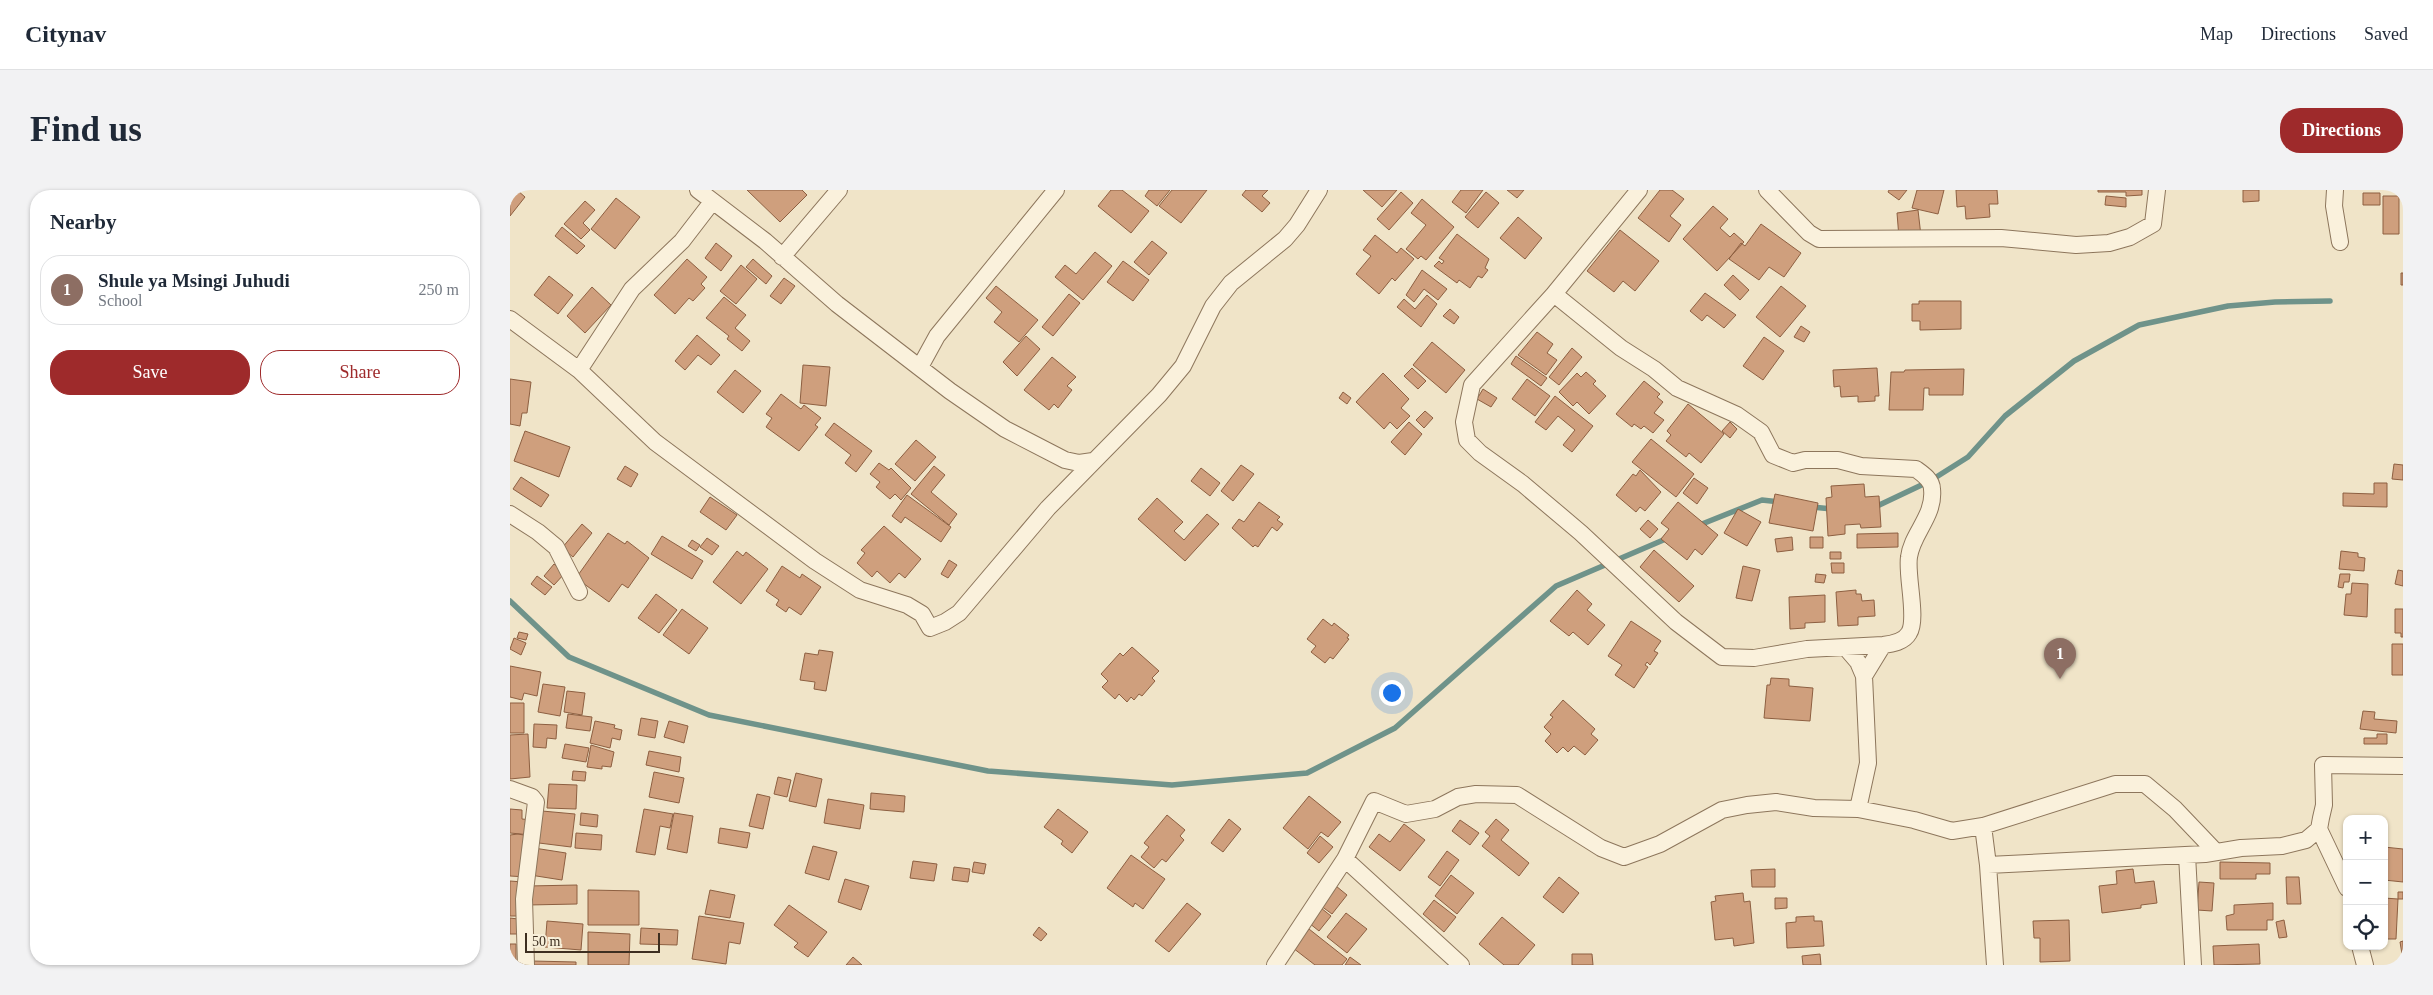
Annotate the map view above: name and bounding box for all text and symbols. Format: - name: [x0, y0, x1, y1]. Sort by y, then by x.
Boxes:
- text: Citynav: [25, 21, 106, 47]
- text: Map: [2200, 24, 2233, 44]
- text: Directions: [2261, 24, 2336, 44]
- text: Saved: [2364, 24, 2408, 44]
- button: Directions: [2280, 108, 2403, 153]
- text: Find us: [30, 110, 142, 149]
- text: Nearby: [50, 210, 117, 234]
- text: Shule ya Msingi Juhudi: [98, 270, 290, 291]
- text: 1: [63, 281, 71, 298]
- text: 250 m: [419, 281, 459, 298]
- text: School: [98, 292, 142, 309]
- button: Save: [50, 350, 250, 395]
- button: Share: [260, 350, 460, 395]
- pin: 1: [2044, 638, 2076, 679]
- your location: [1379, 680, 1405, 706]
- map controls: [2343, 815, 2388, 950]
- button: +: [2343, 815, 2388, 860]
- button: −: [2343, 860, 2388, 905]
- button: locate: [2343, 905, 2388, 950]
- scale bar: [525, 930, 660, 953]
- text: 50 m: [532, 934, 560, 949]

